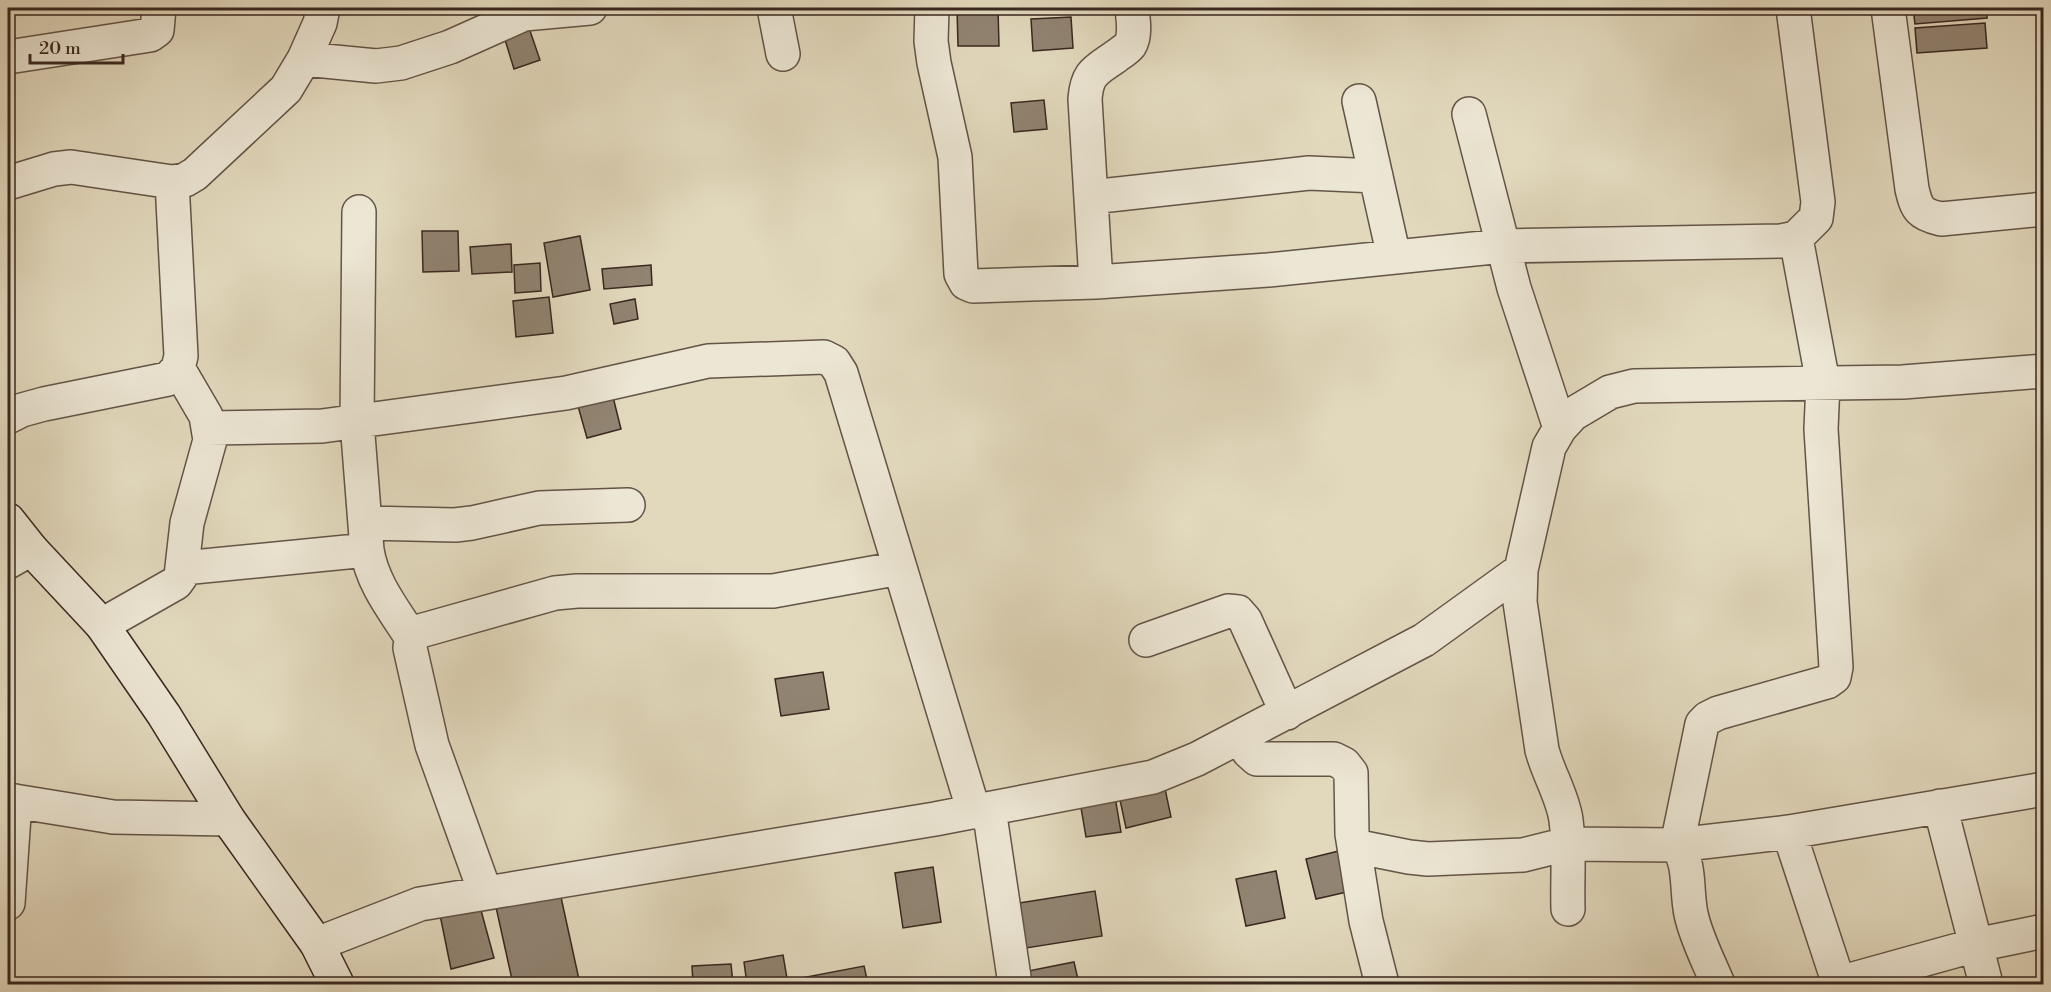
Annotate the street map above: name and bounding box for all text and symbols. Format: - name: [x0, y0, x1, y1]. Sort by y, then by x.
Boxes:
- scale bar: [30, 27, 123, 65]
- text: 20 m: [39, 37, 81, 60]

